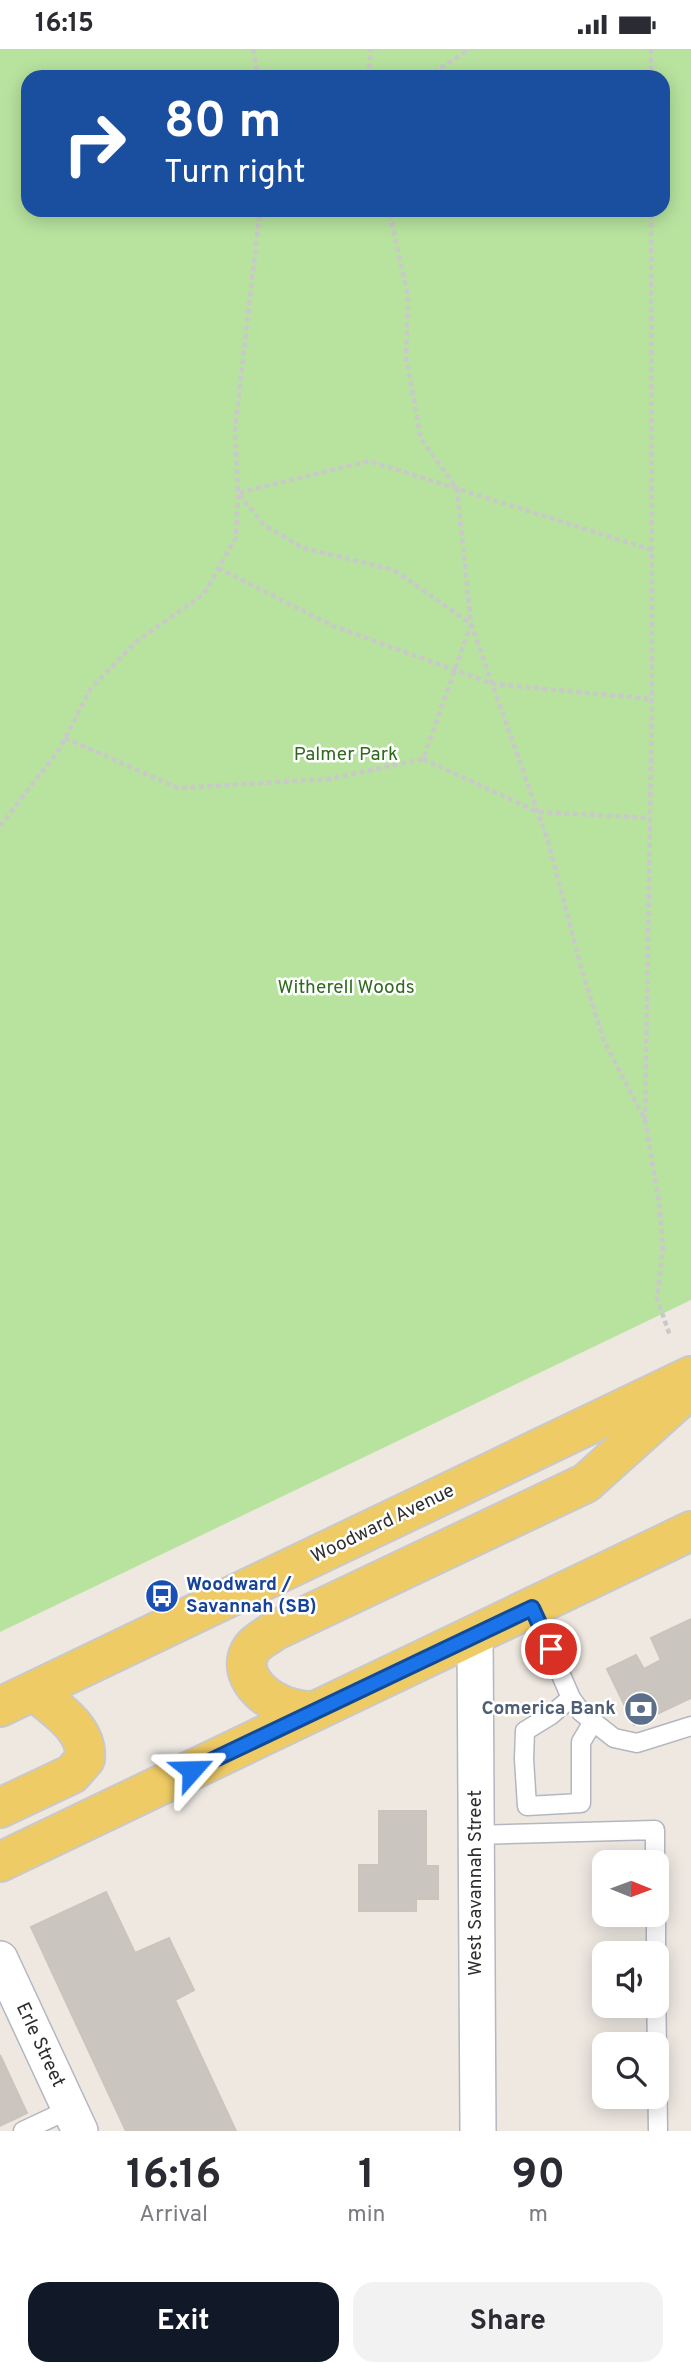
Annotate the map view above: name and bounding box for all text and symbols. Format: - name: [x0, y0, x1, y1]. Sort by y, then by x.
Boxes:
- text: 16:15: [35, 8, 94, 41]
- text: 80 m: [164, 93, 281, 155]
- icon: right: [49, 98, 140, 189]
- text: Turn right: [164, 154, 306, 194]
- park label: Palmer Park: [294, 743, 398, 767]
- park label: Witherell Woods: [277, 976, 415, 1000]
- street label: Woodward Avenue: [307, 1479, 459, 1569]
- place label: Woodward / Savannah (SB): [186, 1573, 317, 1619]
- bus stop icon: Woodward / Savannah (SB): [143, 1577, 181, 1615]
- pin: [521, 1619, 581, 1679]
- icon: arrive: [532, 1630, 570, 1668]
- bank icon: Comerica Bank: [622, 1690, 660, 1728]
- place label: Comerica Bank: [481, 1697, 616, 1721]
- position arrow: [155, 1733, 229, 1807]
- street label: West Savannah Street: [464, 1790, 488, 1976]
- north arrow: [592, 1850, 668, 1927]
- map controls: [592, 1850, 669, 2109]
- button: sound: [592, 1941, 669, 2018]
- street label: Erle Street: [10, 1999, 70, 2091]
- button: search: [592, 2032, 669, 2109]
- text: 16:16: [126, 2150, 221, 2203]
- text: 1: [358, 2150, 375, 2203]
- text: 90: [511, 2150, 565, 2203]
- text: Arrival: [139, 2201, 208, 2230]
- text: min: [347, 2201, 386, 2230]
- text: m: [529, 2201, 548, 2230]
- button: Exit: [28, 2282, 339, 2362]
- button: Share: [353, 2282, 663, 2362]

